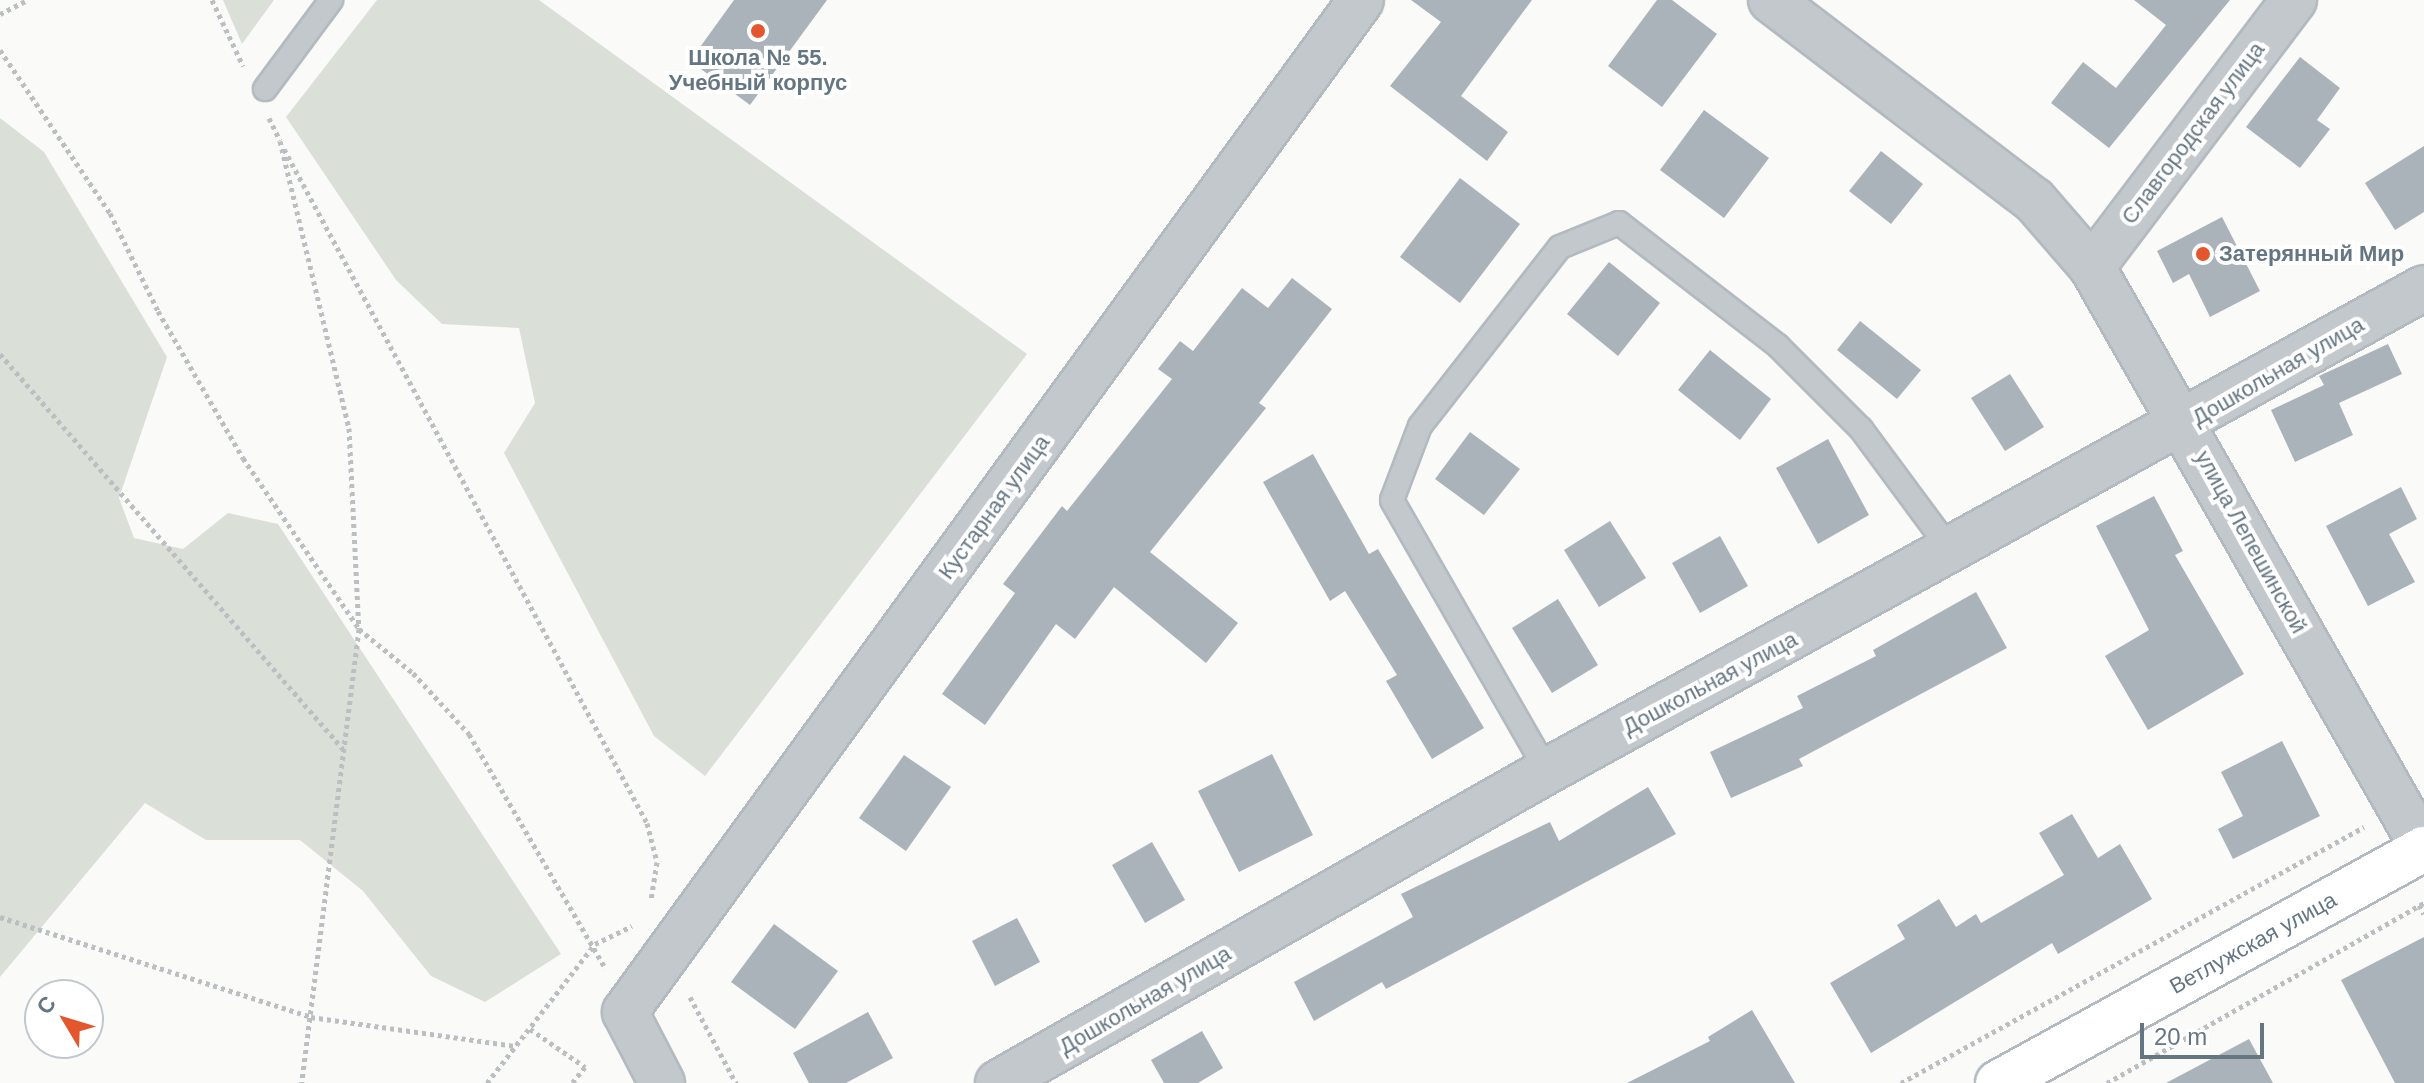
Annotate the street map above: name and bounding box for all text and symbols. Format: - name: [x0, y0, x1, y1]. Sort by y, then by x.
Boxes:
- marker: Школа № 55. Учебный корпус: [749, 22, 767, 40]
- street label: Славгородская улица: [2116, 37, 2270, 229]
- place label: Школа № 55. Учебный корпус: [669, 44, 847, 96]
- place label: Затерянный Мир: [2219, 241, 2404, 267]
- marker: Затерянный Мир: [2194, 245, 2212, 263]
- street label: Дошкольная улица: [2187, 311, 2369, 431]
- street label: Кустарная улица: [933, 430, 1055, 584]
- street label: улица Лепешинской: [2190, 446, 2312, 638]
- street label: Дошкольная улица: [1618, 626, 1802, 740]
- street label: Ветлужская улица: [2165, 886, 2341, 1000]
- street label: Дошкольная улица: [1054, 940, 1236, 1060]
- north arrow: [24, 979, 104, 1059]
- text: С: [32, 991, 61, 1019]
- scale bar: [2144, 1007, 2268, 1057]
- text: 20 m: [2154, 1023, 2207, 1050]

